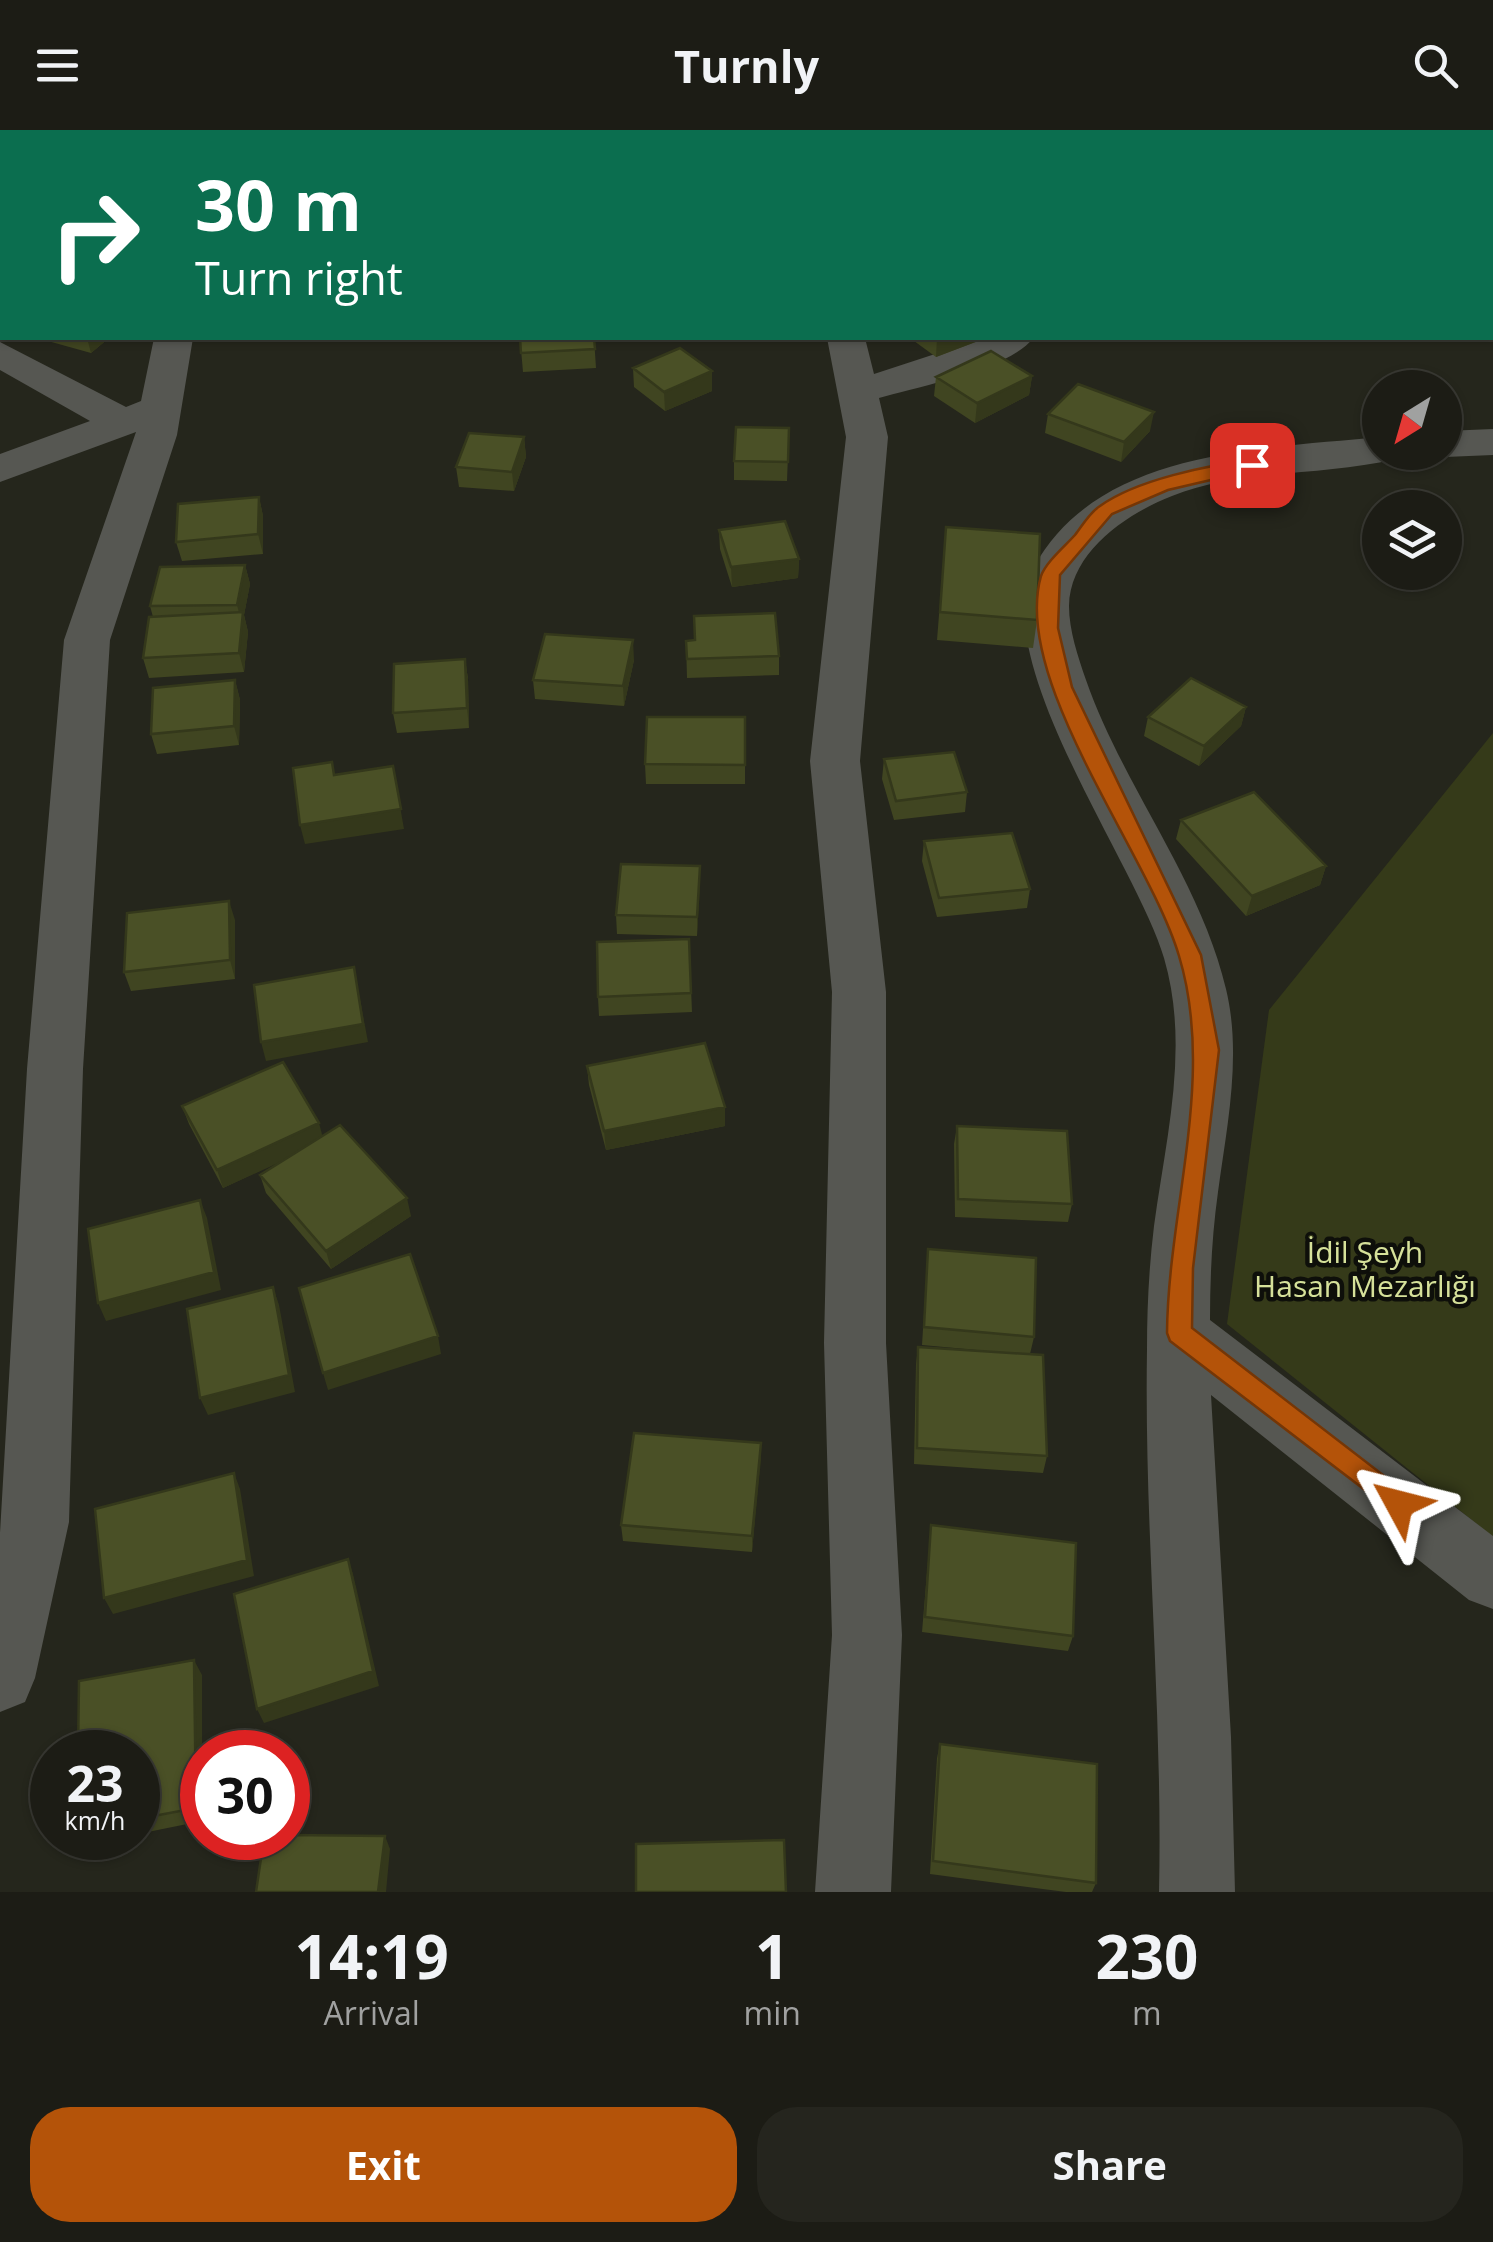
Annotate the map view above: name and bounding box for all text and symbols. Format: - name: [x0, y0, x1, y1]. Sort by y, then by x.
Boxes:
- text: Turnly: [674, 35, 819, 96]
- icon: menu: [30, 38, 85, 93]
- icon: search: [1408, 38, 1463, 93]
- text: 30 m: [195, 156, 362, 252]
- icon: right: [30, 170, 160, 300]
- text: Turn right: [195, 247, 403, 308]
- north arrow: [1362, 370, 1462, 470]
- map controls: [1362, 370, 1462, 590]
- pin: [1210, 423, 1295, 508]
- icon: arrive: [1225, 438, 1280, 493]
- button: layers: [1362, 490, 1462, 590]
- park label: İdil Şeyh Hasan Mezarlığı: [1254, 1231, 1476, 1306]
- position arrow: [1347, 1452, 1451, 1556]
- speed limit sign: 30: [180, 1730, 310, 1860]
- text: 23: [66, 1749, 124, 1817]
- text: km/h: [65, 1803, 125, 1837]
- text: 14:19: [295, 1915, 449, 1997]
- text: 1: [755, 1915, 789, 1997]
- text: 230: [1095, 1915, 1198, 1997]
- text: Arrival: [324, 1991, 420, 2034]
- text: min: [744, 1991, 801, 2034]
- text: m: [1132, 1991, 1162, 2034]
- button: Exit: [30, 2107, 737, 2222]
- button: Share: [757, 2107, 1463, 2222]

